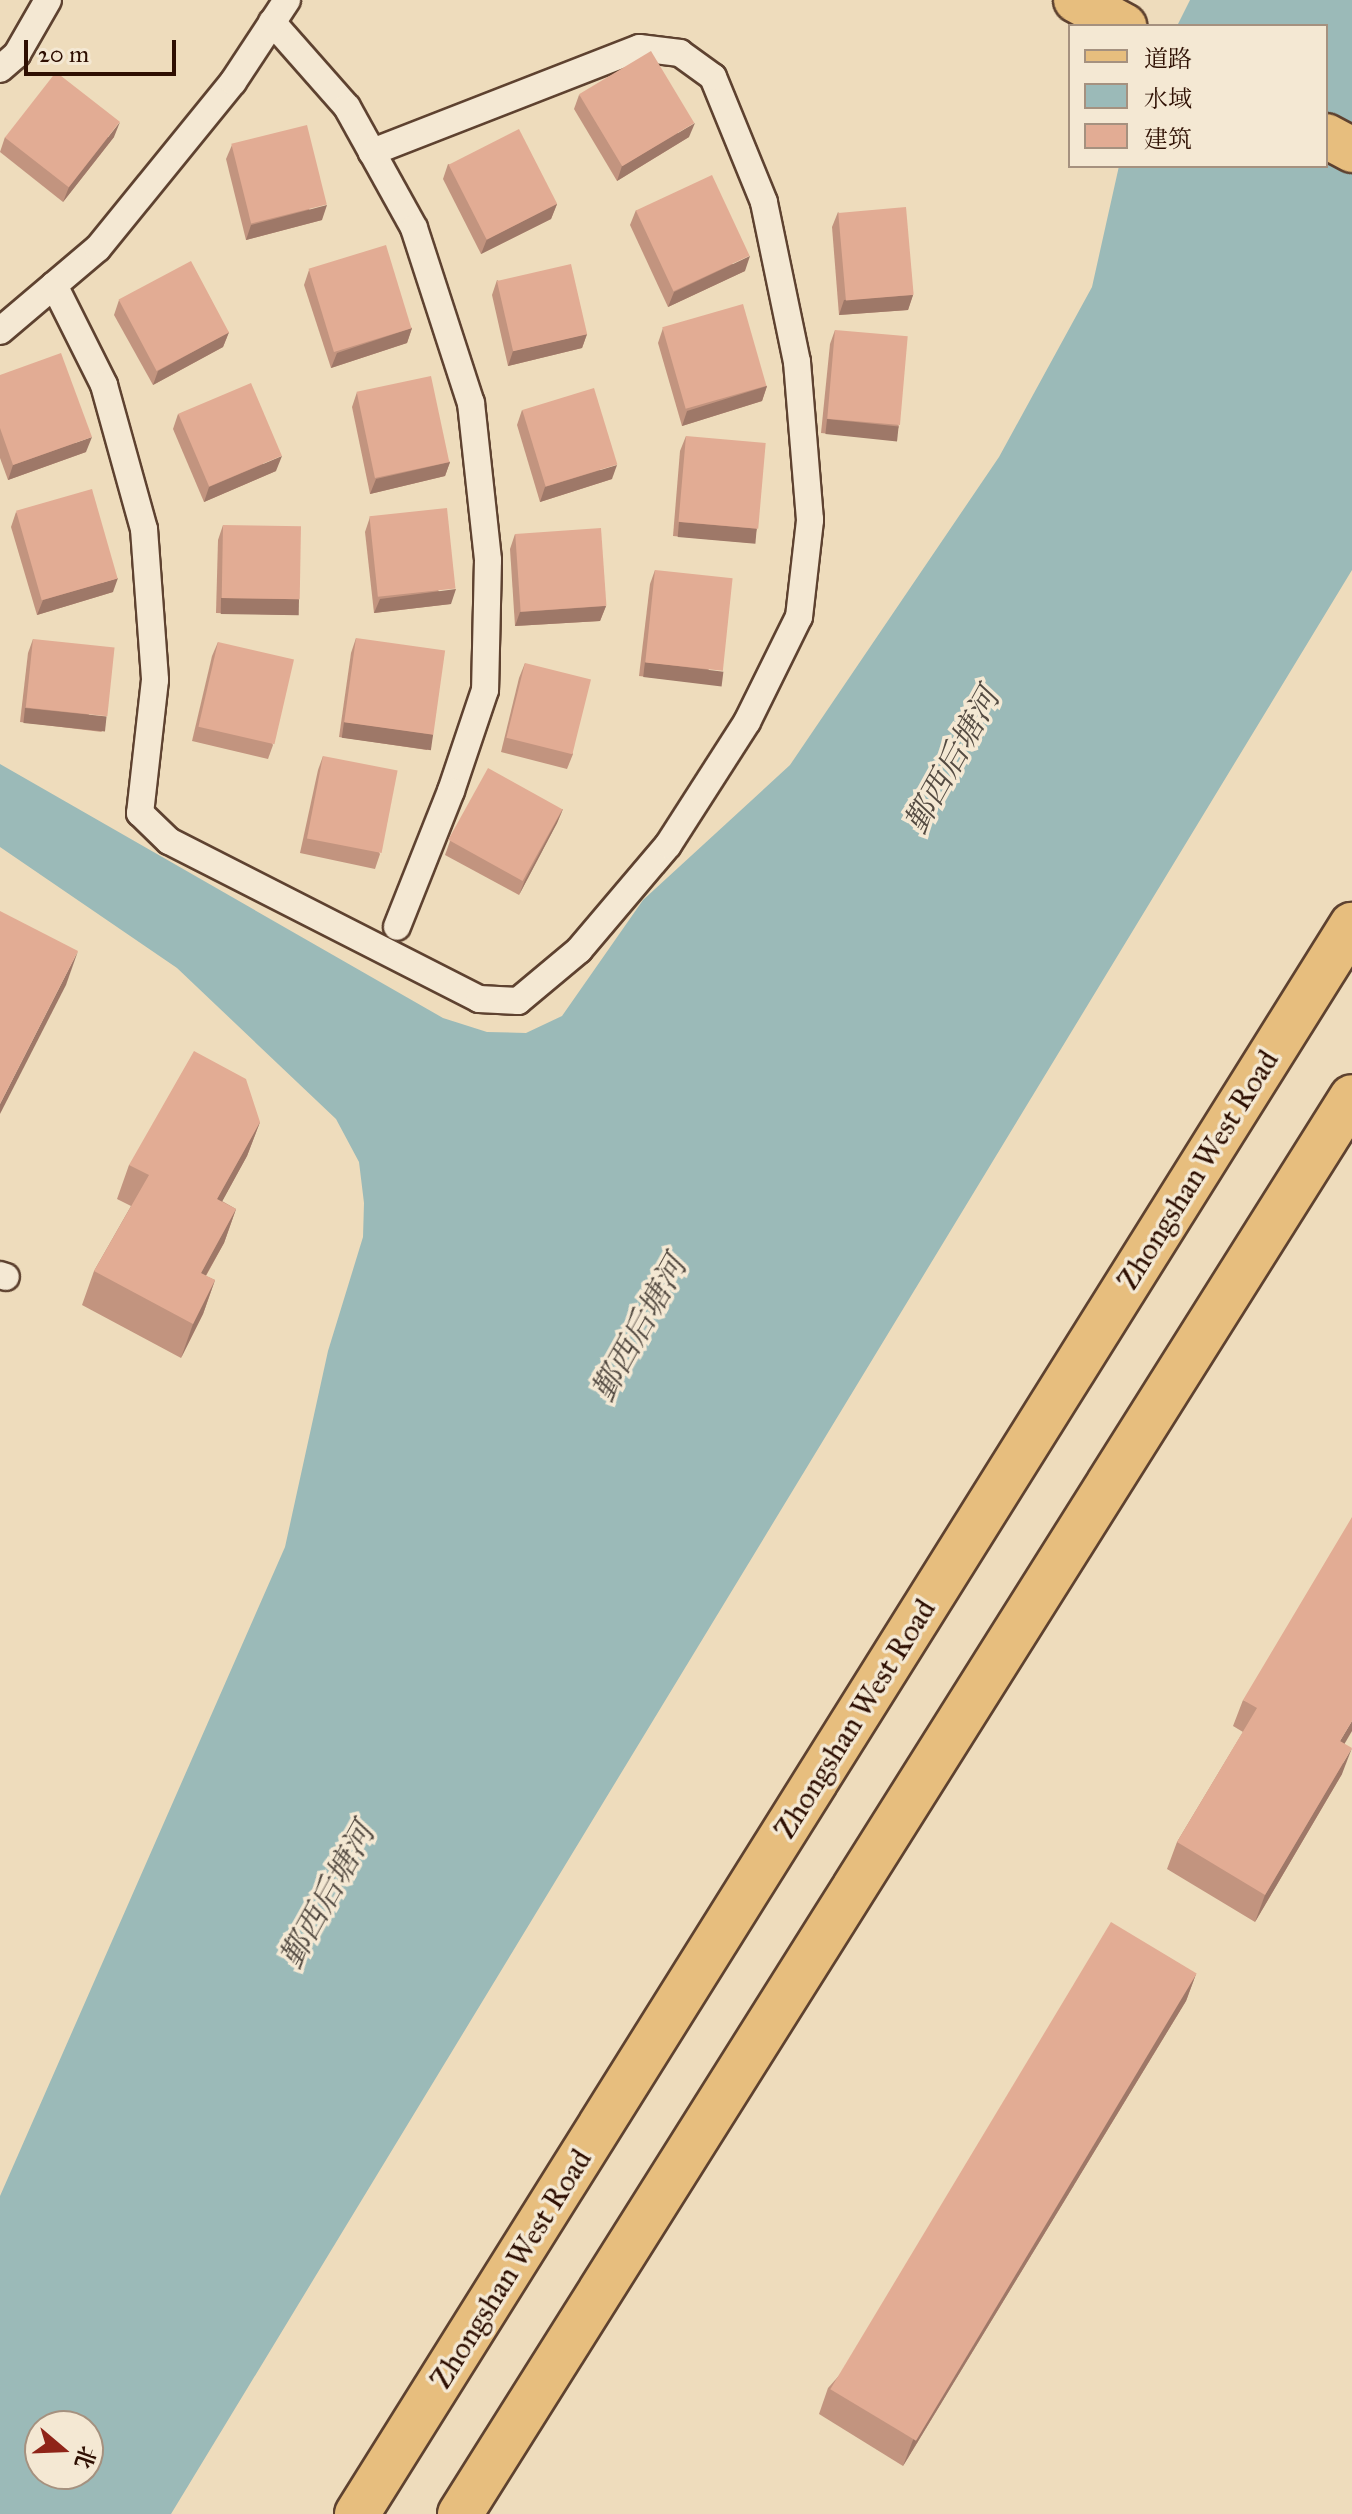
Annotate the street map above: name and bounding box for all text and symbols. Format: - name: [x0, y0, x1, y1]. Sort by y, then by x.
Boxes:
- scale bar: [28, 24, 180, 74]
- legend: [1068, 24, 1328, 168]
- text: 20 m: [38, 39, 89, 69]
- text: 道路: [1144, 44, 1192, 74]
- text: 水域: [1144, 84, 1192, 114]
- text: 建筑: [1144, 124, 1192, 154]
- water label: 鄞西后塘河: [897, 682, 1009, 840]
- street label: Zhongshan West Road: [1110, 1044, 1286, 1296]
- water label: 鄞西后塘河: [584, 1250, 696, 1408]
- street label: Zhongshan West Road: [767, 1593, 943, 1845]
- water label: 鄞西后塘河: [272, 1817, 384, 1975]
- street label: Zhongshan West Road: [423, 2143, 599, 2395]
- north arrow: [24, 2410, 104, 2490]
- text: 北: [69, 2443, 102, 2472]

